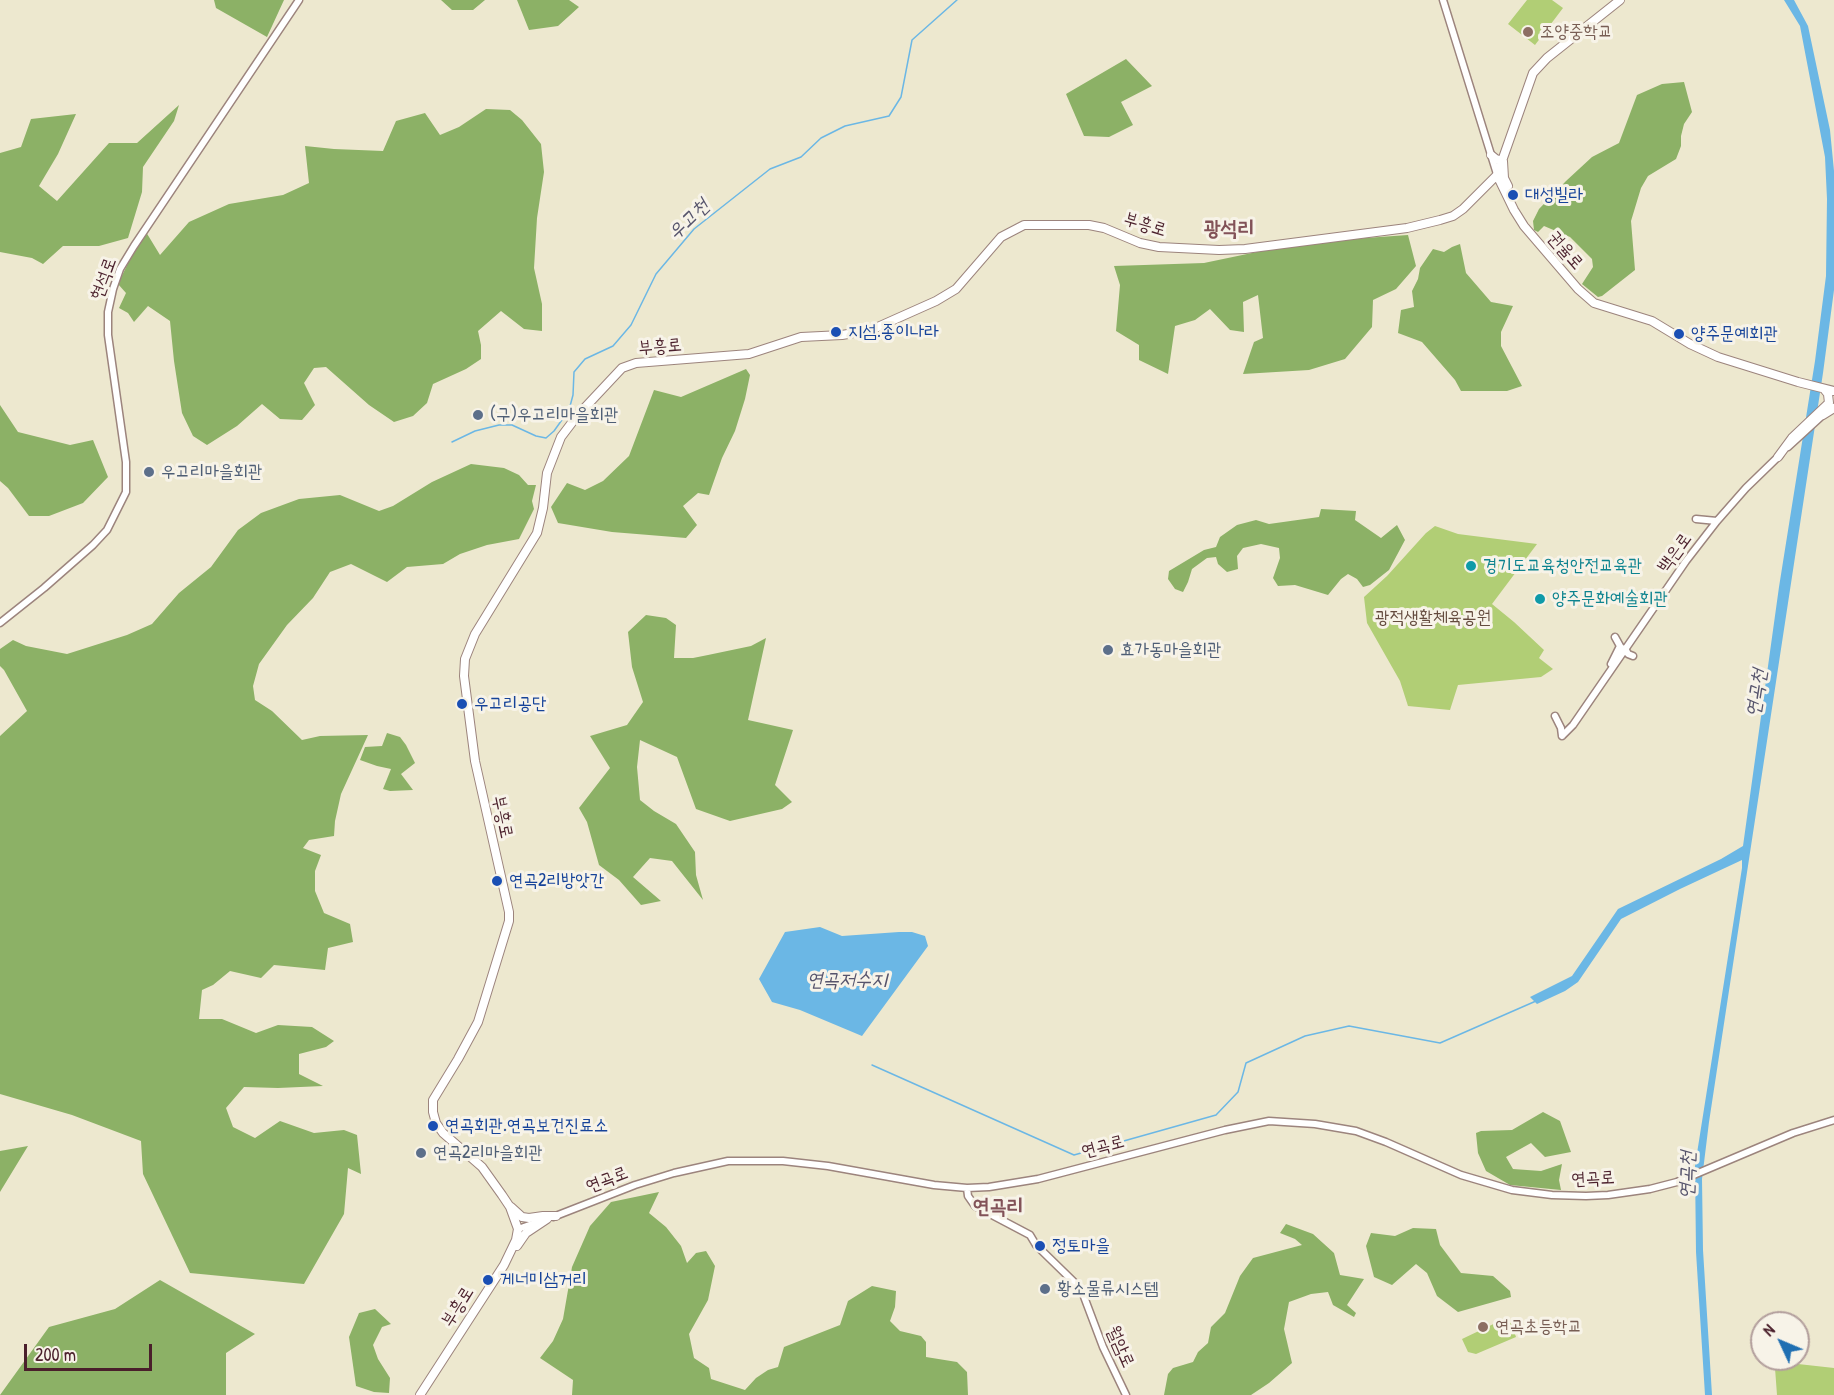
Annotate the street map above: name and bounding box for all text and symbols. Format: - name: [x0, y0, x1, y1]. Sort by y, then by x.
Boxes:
- place label: 조양중학교: [1540, 21, 1612, 43]
- marker: 조양중학교: [1521, 25, 1535, 39]
- place label: 대성빌라: [1525, 184, 1583, 206]
- marker: 대성빌라: [1506, 188, 1520, 202]
- water label: 우고천: [663, 195, 715, 245]
- street label: 부흥로: [1121, 208, 1169, 242]
- district label: 광석리: [1204, 216, 1254, 242]
- street label: 권율로: [1543, 228, 1587, 274]
- street label: 현석로: [86, 255, 122, 303]
- place label: 지섬.종이나라: [848, 321, 939, 343]
- place label: 양주문예회관: [1691, 323, 1778, 345]
- marker: 지섬.종이나라: [829, 325, 843, 339]
- marker: 양주문예회관: [1672, 327, 1686, 341]
- street label: 부흥로: [637, 334, 683, 360]
- place label: (구)우고리마을회관: [490, 404, 618, 426]
- marker: (구)우고리마을회관: [471, 408, 485, 422]
- place label: 우고리마을회관: [161, 461, 262, 483]
- marker: 우고리마을회관: [142, 465, 156, 479]
- street label: 백은로: [1653, 529, 1697, 577]
- place label: 경기도교육청안전교육관: [1483, 555, 1642, 577]
- marker: 경기도교육청안전교육관: [1464, 559, 1478, 573]
- place label: 양주문화예술회관: [1552, 588, 1668, 610]
- marker: 양주문화예술회관: [1533, 592, 1547, 606]
- park label: 광적생활체육공원: [1375, 607, 1491, 629]
- place label: 효가동마을회관: [1120, 639, 1221, 661]
- marker: 효가동마을회관: [1101, 643, 1115, 657]
- water label: 연곡천: [1741, 667, 1773, 719]
- place label: 우고리공단: [474, 693, 546, 715]
- marker: 우고리공단: [455, 697, 469, 711]
- street label: 부흥로: [487, 794, 517, 840]
- place label: 연곡2리방앗간: [509, 870, 604, 892]
- marker: 연곡2리방앗간: [490, 874, 504, 888]
- water label: 연곡저수지: [807, 969, 887, 993]
- place label: 연곡회관.연곡보건진료소: [445, 1115, 608, 1137]
- marker: 연곡회관.연곡보건진료소: [426, 1119, 440, 1133]
- street label: 연곡로: [1079, 1131, 1127, 1163]
- place label: 연곡2리마을회관: [433, 1142, 543, 1164]
- marker: 연곡2리마을회관: [414, 1146, 428, 1160]
- water label: 연곡천: [1675, 1150, 1701, 1200]
- street label: 연곡로: [583, 1162, 631, 1198]
- street label: 연곡로: [1571, 1167, 1615, 1191]
- district label: 연곡리: [973, 1194, 1023, 1220]
- place label: 정토마을: [1052, 1235, 1110, 1257]
- marker: 정토마을: [1033, 1239, 1047, 1253]
- place label: 게너미삼거리: [500, 1269, 587, 1291]
- marker: 게너미삼거리: [481, 1273, 495, 1287]
- place label: 황소물류시스템: [1057, 1278, 1158, 1300]
- marker: 황소물류시스템: [1038, 1282, 1052, 1296]
- street label: 부흥로: [437, 1283, 479, 1331]
- north arrow: [1750, 1311, 1810, 1371]
- place label: 연곡초등학교: [1495, 1316, 1582, 1338]
- text: N: [1758, 1319, 1779, 1341]
- marker: 연곡초등학교: [1476, 1320, 1490, 1334]
- street label: 월암로: [1101, 1323, 1139, 1371]
- scale bar: [27, 1332, 154, 1370]
- text: 200 m: [35, 1342, 76, 1367]

